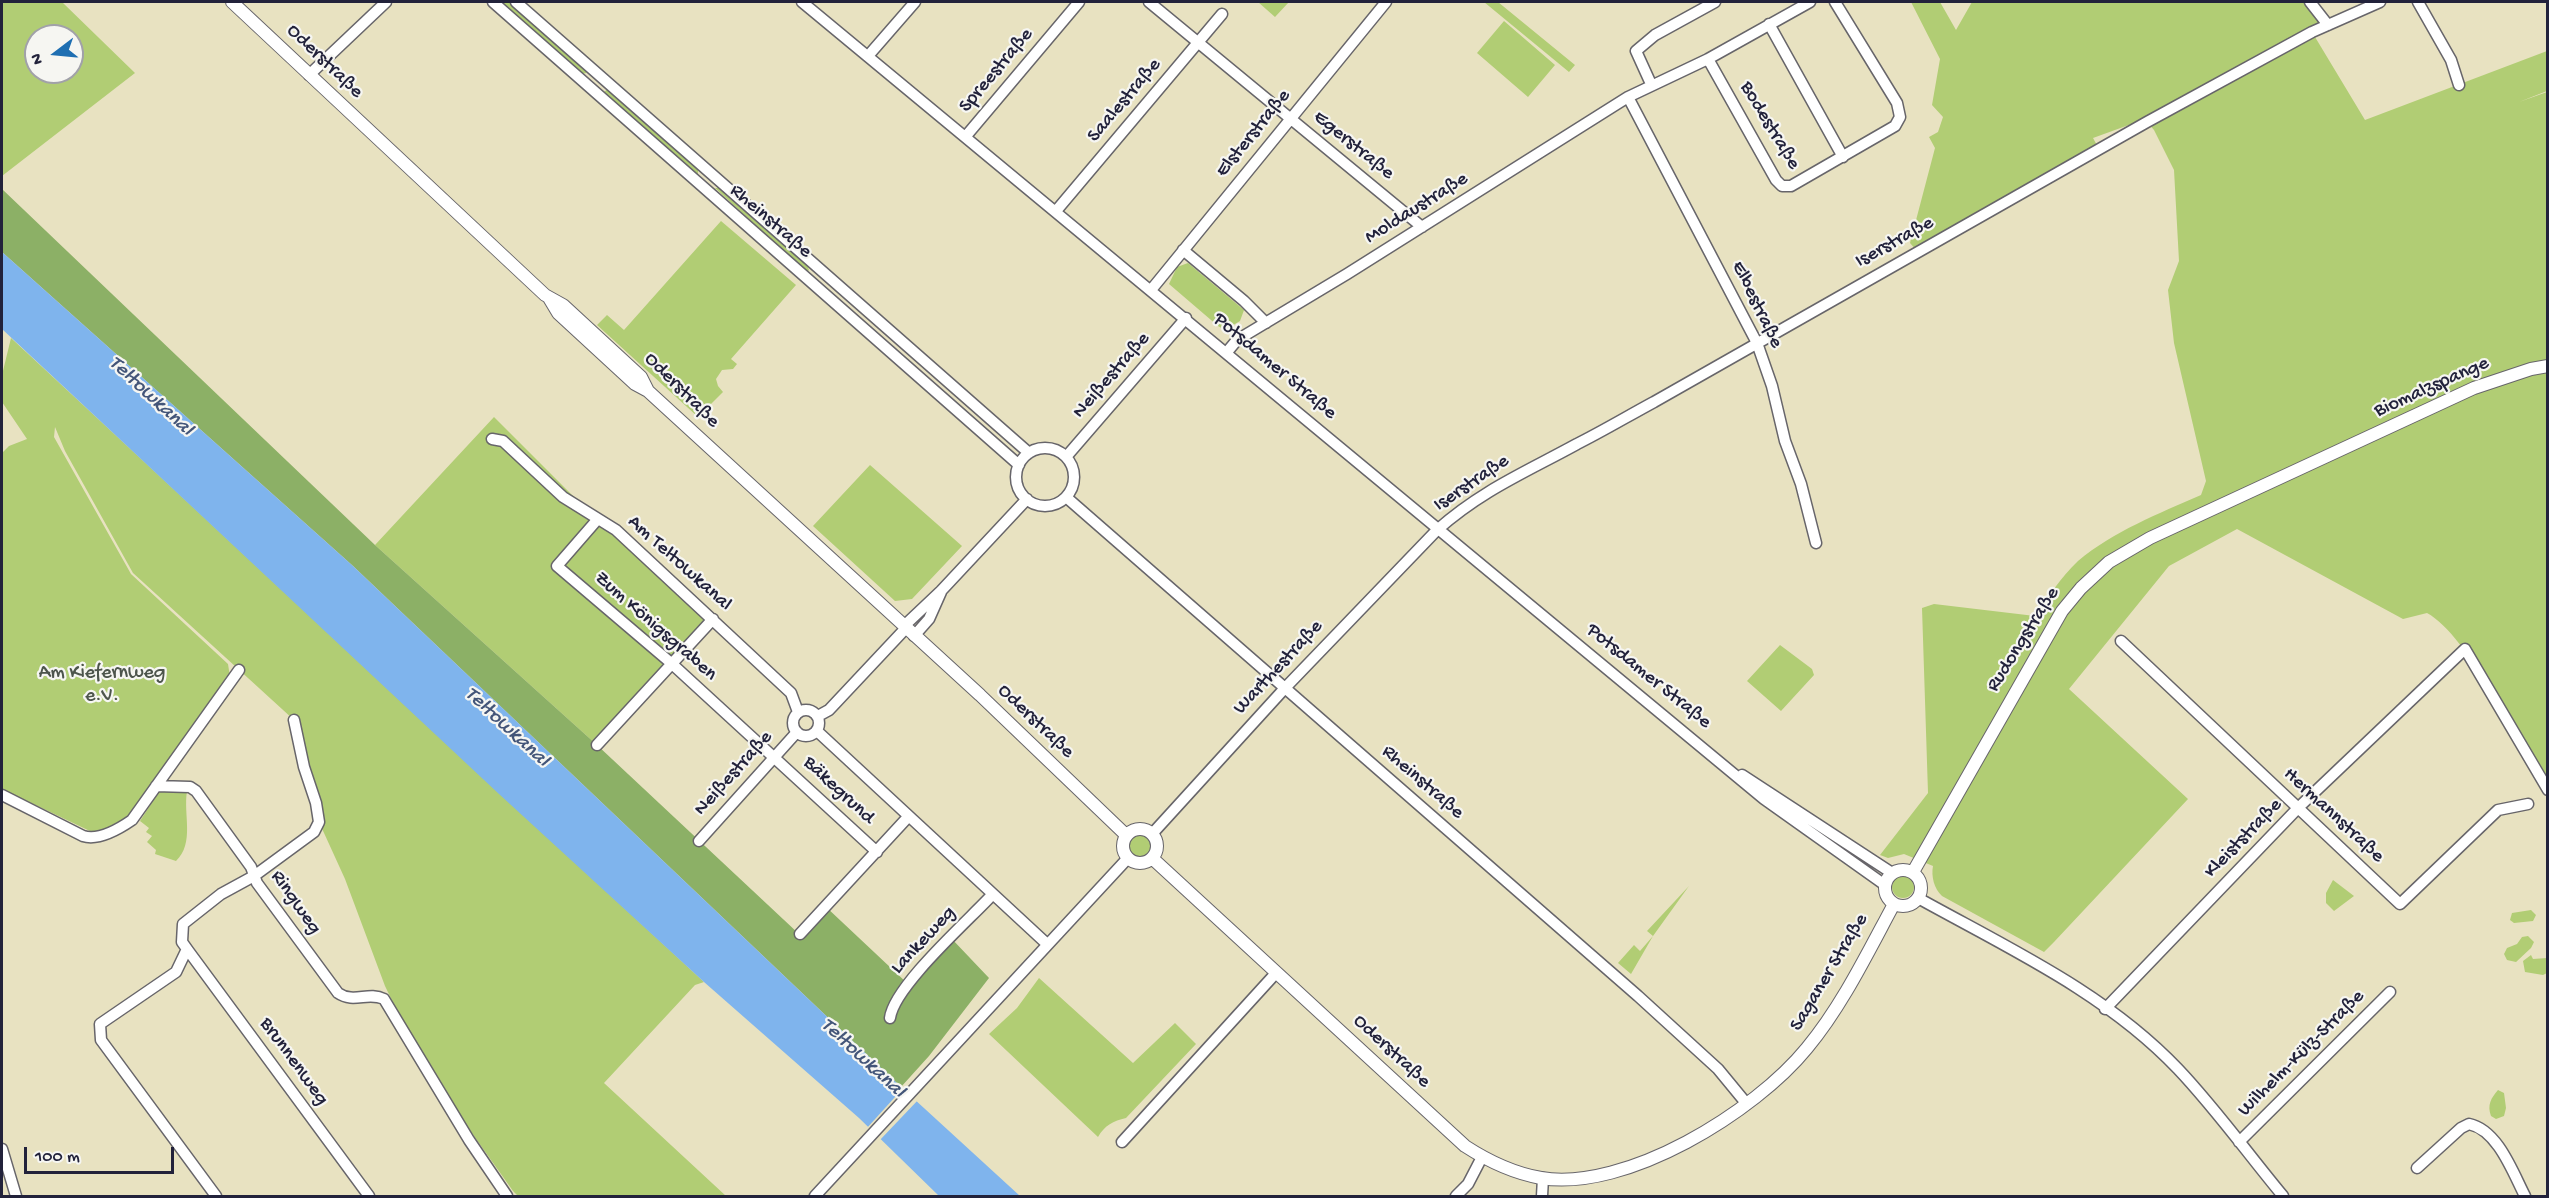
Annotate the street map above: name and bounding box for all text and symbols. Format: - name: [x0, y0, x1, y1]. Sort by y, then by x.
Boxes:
- street label: Oderstraße: [281, 20, 367, 104]
- north arrow: [24, 24, 84, 84]
- street label: Spreestraße: [955, 24, 1039, 118]
- text: N: [28, 51, 49, 66]
- street label: Saalestraße: [1083, 54, 1167, 148]
- street label: Bodestraße: [1733, 77, 1805, 175]
- street label: Elsterstraße: [1211, 85, 1297, 183]
- street label: Egerstraße: [1308, 106, 1398, 186]
- street label: Moldaustraße: [1361, 168, 1473, 250]
- street label: Rheinstraße: [724, 180, 816, 264]
- street label: Iserstraße: [1852, 212, 1938, 274]
- street label: Elbestraße: [1725, 258, 1787, 352]
- street label: Potsdamer Straße: [1207, 308, 1341, 426]
- street label: Neißestraße: [1068, 328, 1156, 424]
- street label: Oderstraße: [638, 348, 724, 434]
- water label: Teltowkanal: [102, 351, 198, 443]
- street label: Biomalzspange: [2371, 352, 2493, 424]
- street label: Iserstraße: [1430, 450, 1514, 518]
- street label: Am Teltowkanal: [622, 511, 736, 617]
- street label: Zum Königsgraben: [589, 567, 721, 687]
- street label: Rudongstraße: [1982, 583, 2066, 697]
- street label: Warthestraße: [1229, 616, 1329, 720]
- street label: Potsdamer Straße: [1581, 619, 1715, 735]
- park label: Am Kiefernweg e.V.: [39, 662, 165, 709]
- street label: Oderstraße: [992, 680, 1078, 764]
- water label: Teltowkanal: [458, 682, 554, 774]
- street label: Neißestraße: [689, 726, 779, 822]
- street label: Rheinstraße: [1376, 741, 1468, 825]
- street label: Bäkegrund: [797, 752, 879, 830]
- street label: Hermannstraße: [2278, 763, 2388, 869]
- street label: Kleiststraße: [2200, 794, 2288, 884]
- street label: Ringweg: [264, 866, 326, 940]
- street label: Lankeweg: [886, 902, 962, 980]
- street label: Saganer Straße: [1786, 910, 1874, 1036]
- street label: Wilhelm-Külz-Straße: [2234, 986, 2370, 1122]
- street label: Oderstraße: [1347, 1010, 1435, 1094]
- street label: Brunnenweg: [253, 1013, 333, 1111]
- water label: Teltowkanal: [814, 1013, 910, 1105]
- scale bar: [27, 1135, 177, 1173]
- text: 100 m: [35, 1147, 80, 1168]

